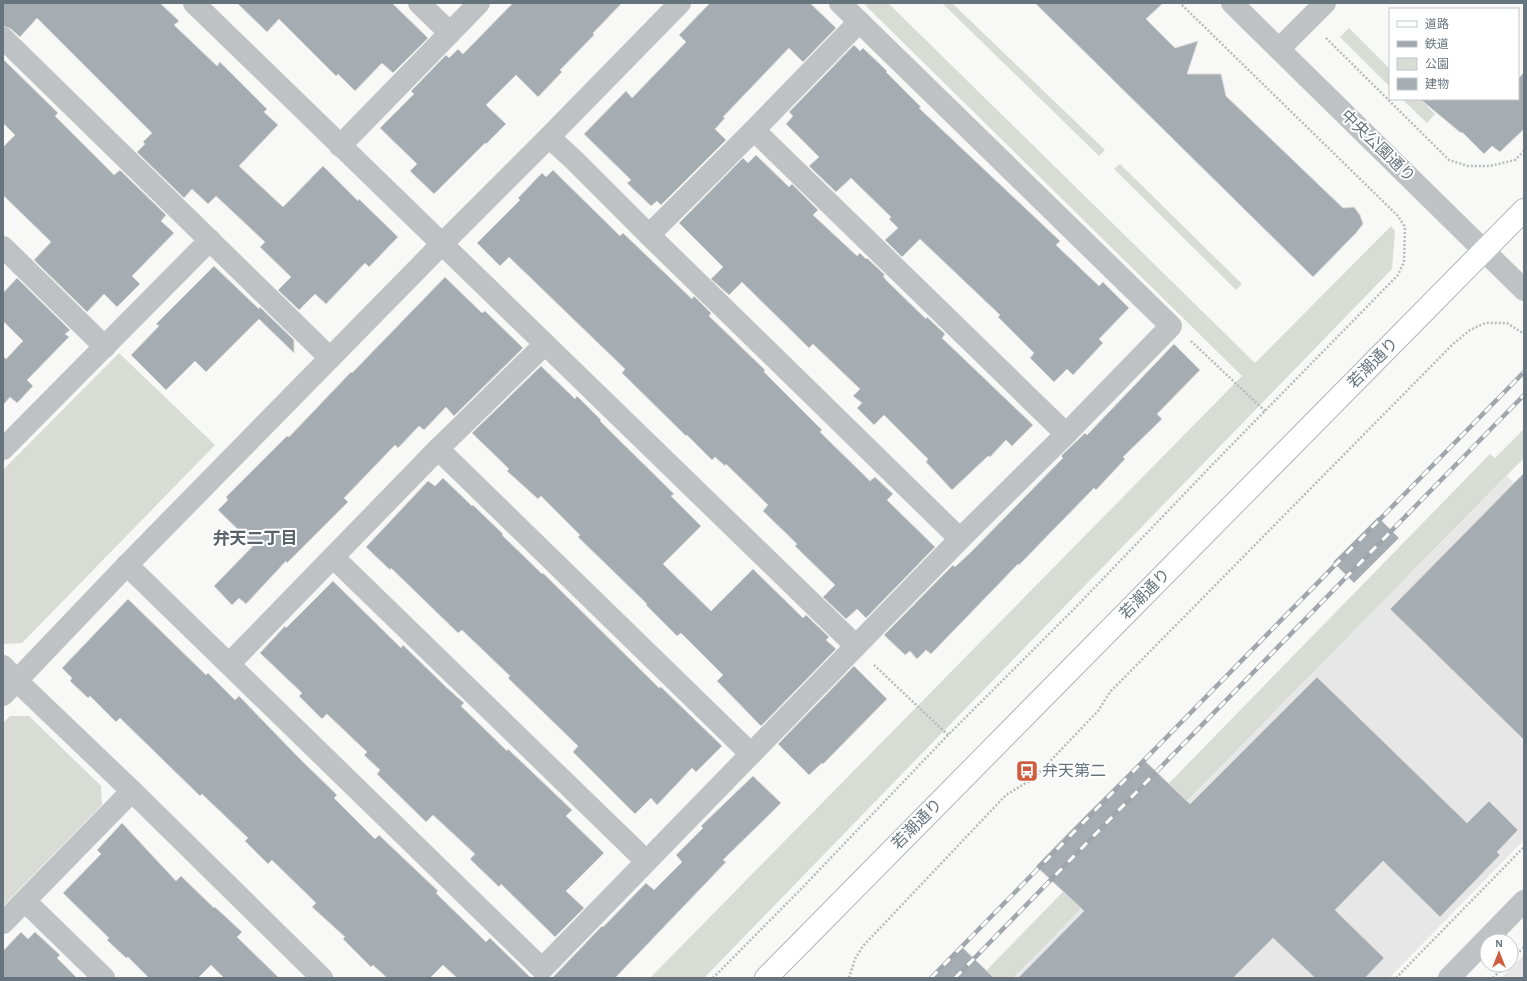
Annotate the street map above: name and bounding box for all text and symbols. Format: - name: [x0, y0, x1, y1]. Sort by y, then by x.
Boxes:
- legend: [1389, 8, 1519, 100]
- text: 道路: [1425, 17, 1449, 30]
- text: 鉄道: [1425, 37, 1449, 50]
- text: 公園: [1425, 58, 1449, 70]
- text: 建物: [1425, 77, 1449, 90]
- street label: 中央公園通り: [1338, 106, 1419, 185]
- street label: 若潮通り: [1344, 334, 1401, 391]
- district label: 弁天二丁目: [213, 529, 298, 547]
- street label: 若潮通り: [1116, 565, 1173, 622]
- bus stop icon: 弁天第二: [1014, 758, 1040, 784]
- place label: 弁天第二: [1042, 762, 1106, 779]
- street label: 若潮通り: [888, 795, 945, 852]
- north arrow: [1479, 933, 1519, 973]
- text: N: [1495, 938, 1503, 949]

